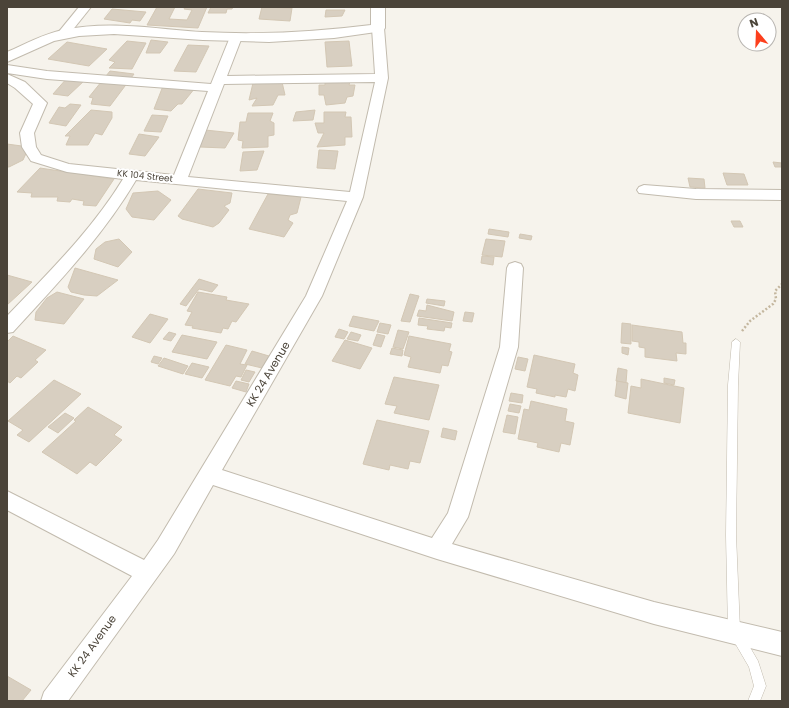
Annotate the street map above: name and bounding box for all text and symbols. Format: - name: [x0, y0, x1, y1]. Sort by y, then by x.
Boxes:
- north arrow: [737, 12, 777, 52]
- text: N: [747, 14, 760, 31]
- street label: KK 104 Street: [116, 167, 174, 185]
- street label: KK 24 Avenue: [242, 338, 294, 410]
- street label: KK 24 Avenue: [64, 611, 120, 680]

